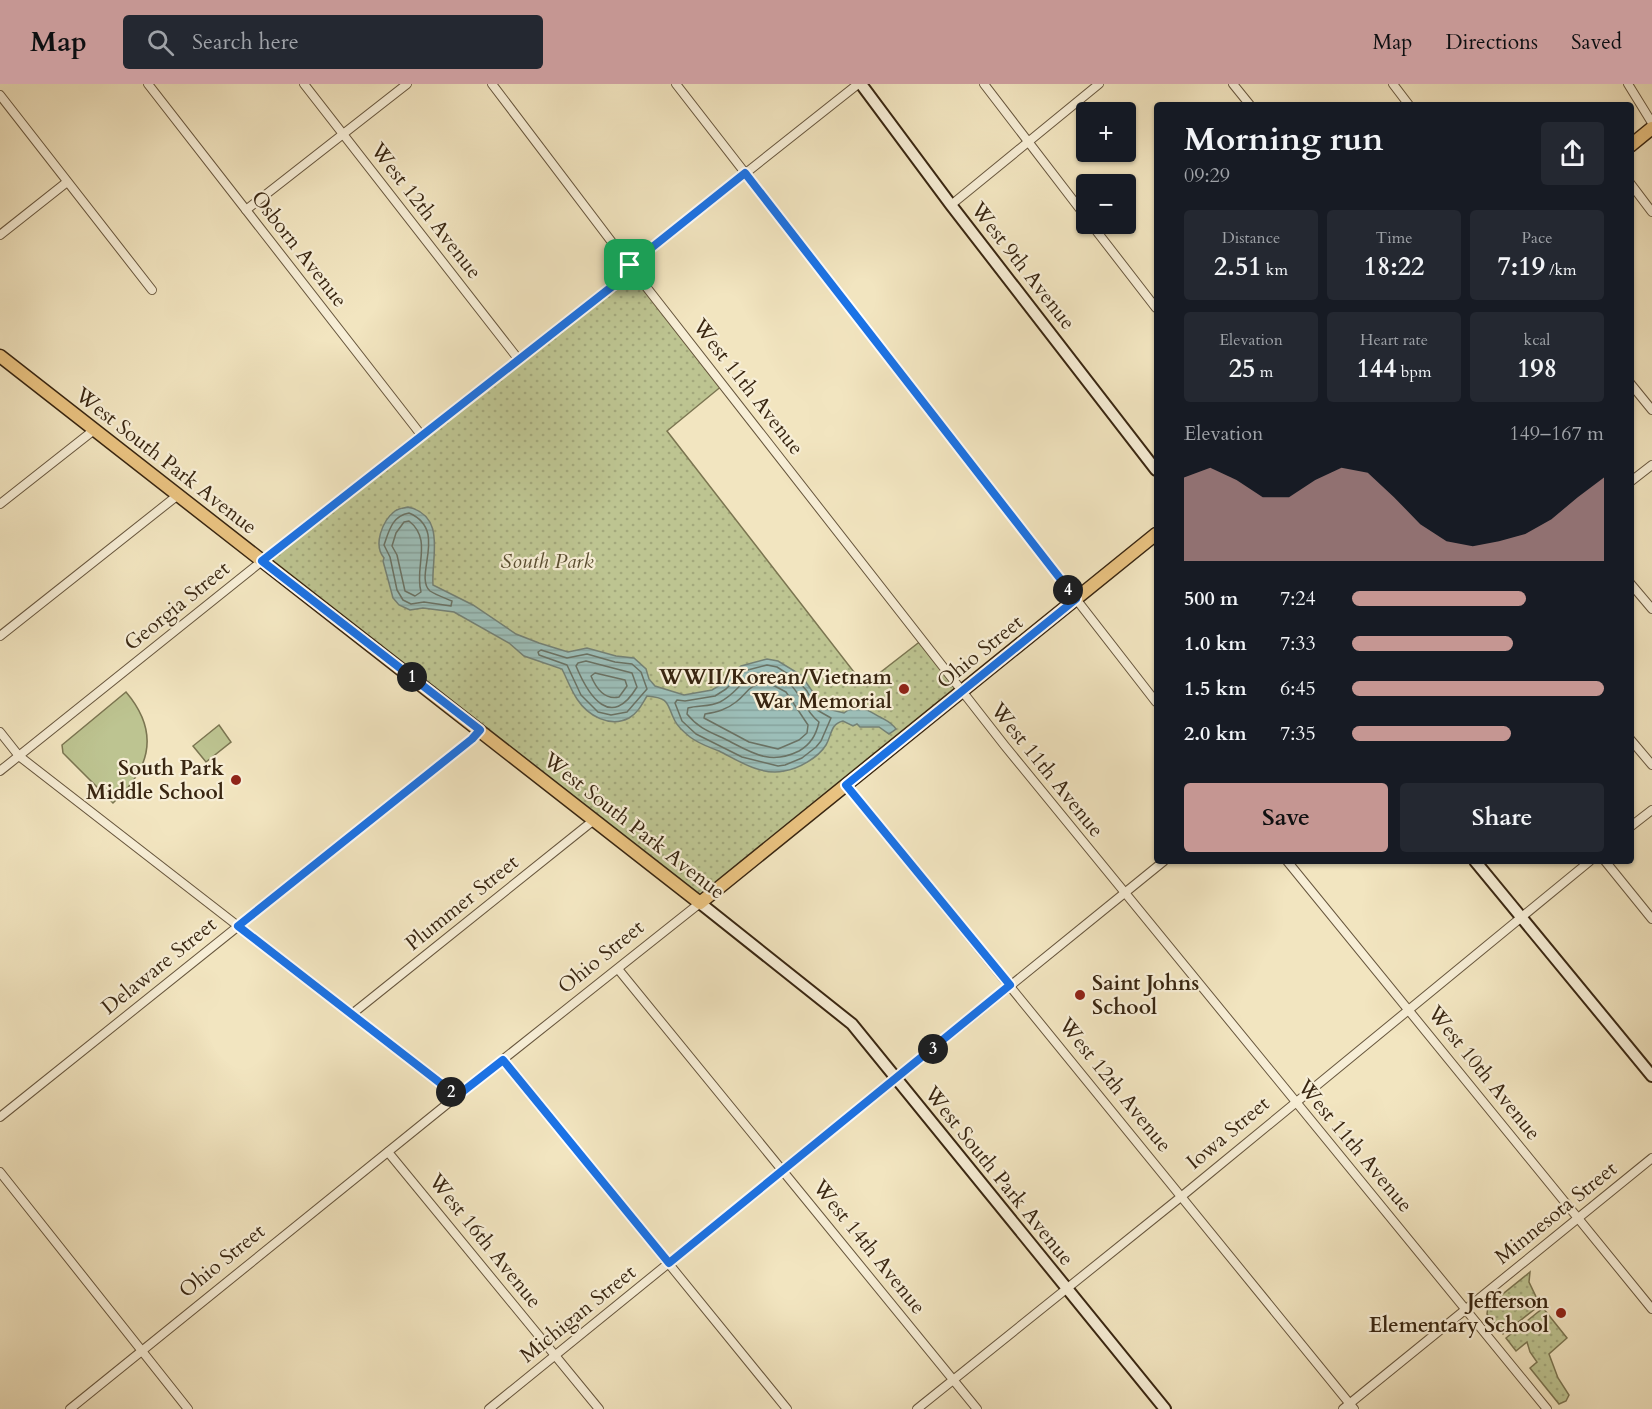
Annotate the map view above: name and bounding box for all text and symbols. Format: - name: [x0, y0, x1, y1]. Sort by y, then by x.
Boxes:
- search box: [123, 15, 543, 69]
- text: Map: [30, 23, 87, 61]
- icon: search: [144, 26, 177, 59]
- text: Search here: [192, 27, 299, 57]
- text: Map: [1372, 28, 1412, 57]
- text: Directions: [1445, 28, 1538, 57]
- text: Saved: [1571, 28, 1622, 57]
- map controls: [1076, 102, 1136, 234]
- button: +: [1076, 102, 1136, 162]
- text: Morning run: [1184, 117, 1384, 162]
- button: share: [1541, 122, 1604, 185]
- street label: West 12th Avenue: [363, 136, 488, 285]
- text: 09:29: [1184, 162, 1230, 189]
- button: −: [1076, 174, 1136, 234]
- street label: Osborn Avenue: [244, 184, 354, 314]
- street label: West 9th Avenue: [963, 195, 1082, 336]
- text: Distance: [1222, 227, 1280, 249]
- text: Time: [1375, 227, 1413, 249]
- text: Pace: [1522, 227, 1552, 249]
- pin: [604, 239, 655, 290]
- icon: arrive: [613, 248, 646, 281]
- text: 2.51: [1214, 249, 1262, 284]
- text: 18:22: [1364, 249, 1424, 284]
- text: 7:19: [1497, 249, 1545, 284]
- text: km: [1262, 259, 1288, 281]
- text: /km: [1545, 259, 1577, 281]
- street label: West 11th Avenue: [685, 312, 810, 461]
- text: Elevation: [1219, 329, 1283, 351]
- text: Heart rate: [1360, 329, 1428, 351]
- text: kcal: [1524, 329, 1550, 351]
- text: 25: [1229, 351, 1255, 386]
- text: 144: [1357, 351, 1397, 386]
- text: 198: [1517, 351, 1557, 386]
- text: m: [1255, 361, 1273, 383]
- text: bpm: [1397, 361, 1431, 383]
- street label: West South Park Avenue: [68, 380, 263, 541]
- text: Elevation: [1184, 420, 1263, 447]
- text: 149–167 m: [1509, 420, 1604, 447]
- park label: South Park: [500, 547, 594, 576]
- street label: Georgia Street: [118, 554, 236, 658]
- pin: 4: [1053, 575, 1083, 605]
- text: 4: [1064, 579, 1072, 601]
- text: 500 m: [1184, 585, 1239, 612]
- text: 7:24: [1280, 585, 1316, 612]
- street label: Ohio Street: [931, 608, 1029, 696]
- text: 1.0 km: [1184, 630, 1247, 657]
- text: 7:33: [1280, 630, 1316, 657]
- pin: 1: [397, 662, 427, 692]
- place label: WWII/Korean/Vietnam War Memorial: [658, 663, 893, 716]
- text: 1: [408, 666, 416, 688]
- text: 1.5 km: [1184, 675, 1247, 702]
- text: 6:45: [1280, 675, 1316, 702]
- marker: WWII/Korean/Vietnam War Memorial: [897, 682, 911, 696]
- street label: West 11th Avenue: [983, 696, 1110, 843]
- text: 2.0 km: [1184, 720, 1247, 747]
- text: 7:35: [1280, 720, 1316, 747]
- street label: West South Park Avenue: [536, 745, 731, 906]
- place label: South Park Middle School: [86, 754, 224, 807]
- marker: South Park Middle School: [229, 773, 243, 787]
- button: Save: [1184, 783, 1388, 852]
- button: Share: [1400, 783, 1604, 852]
- street label: Plummer Street: [399, 848, 525, 958]
- street label: Delaware Street: [95, 910, 223, 1021]
- street label: Ohio Street: [552, 913, 650, 1001]
- place label: Saint Johns School: [1092, 969, 1199, 1022]
- marker: Saint Johns School: [1073, 988, 1087, 1002]
- street label: West 10th Avenue: [1420, 999, 1547, 1146]
- street label: West 12th Avenue: [1051, 1011, 1178, 1158]
- pin: 3: [918, 1034, 948, 1064]
- text: 3: [929, 1038, 937, 1060]
- street label: West 11th Avenue: [1290, 1073, 1419, 1219]
- pin: 2: [436, 1077, 466, 1107]
- street label: West South Park Avenue: [917, 1079, 1081, 1272]
- text: 2: [447, 1081, 455, 1103]
- street label: Iowa Street: [1180, 1089, 1276, 1176]
- street label: Minnesota Street: [1489, 1155, 1623, 1271]
- street label: West 16th Avenue: [421, 1167, 548, 1314]
- street label: West 14th Avenue: [805, 1173, 932, 1320]
- street label: Ohio Street: [173, 1217, 271, 1305]
- street label: Michigan Street: [514, 1258, 642, 1370]
- place label: Jefferson Elementary School: [1369, 1287, 1550, 1340]
- marker: Jefferson Elementary School: [1554, 1306, 1568, 1320]

